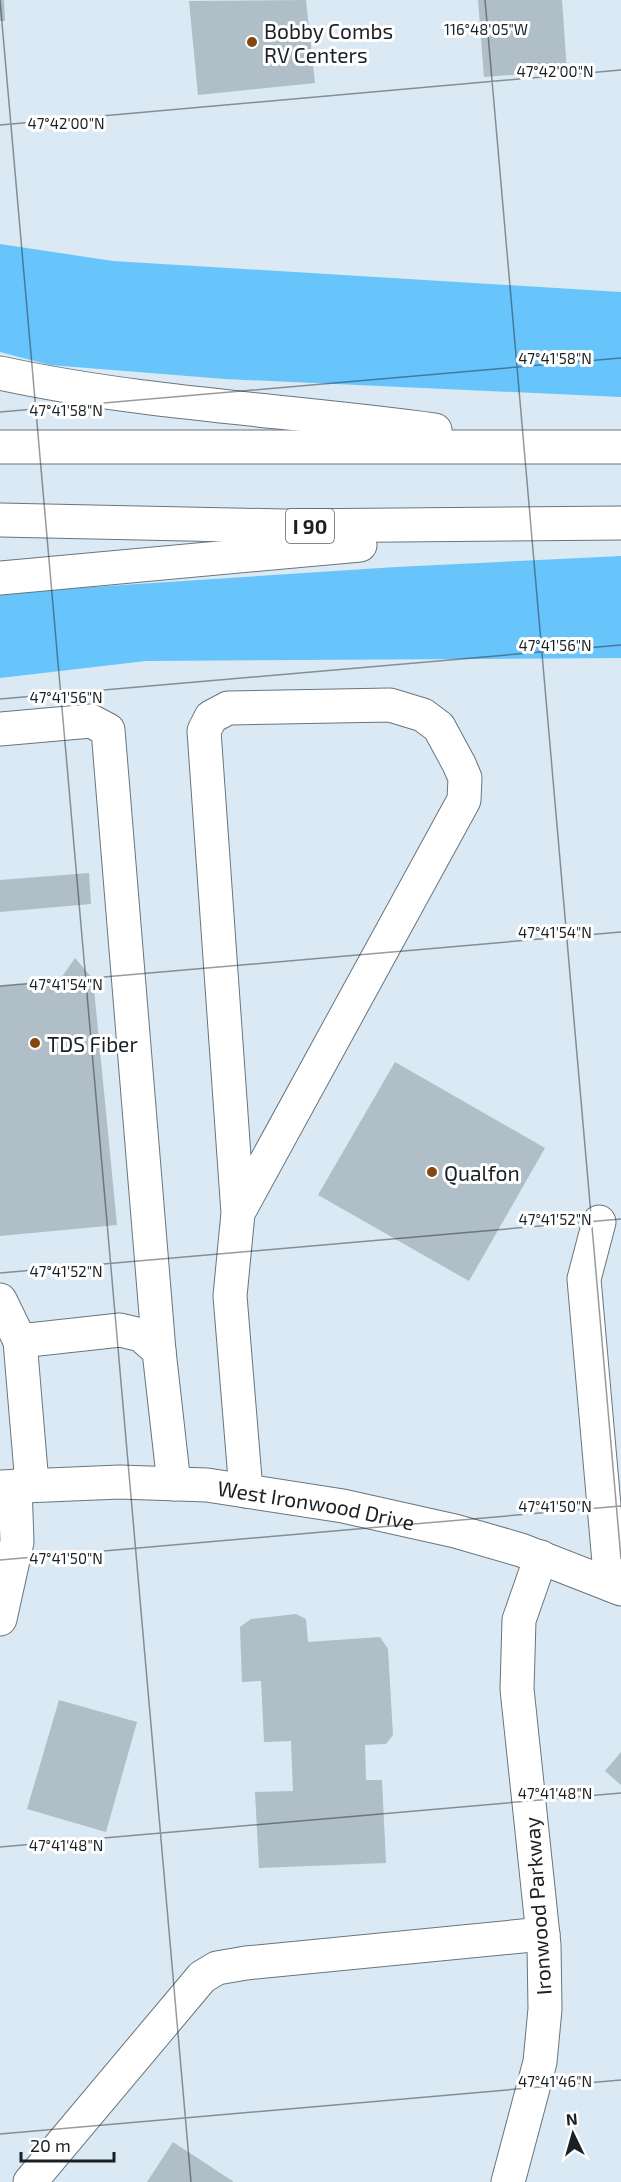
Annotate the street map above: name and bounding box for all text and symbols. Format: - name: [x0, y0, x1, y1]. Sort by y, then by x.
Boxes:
- place label: Bobby Combs RV Centers: [264, 18, 393, 67]
- text: 116°48'05"W: [444, 20, 528, 38]
- marker: Bobby Combs RV Centers: [245, 35, 259, 49]
- text: 47°42'00"N: [516, 62, 594, 80]
- text: 47°42'00"N: [27, 114, 105, 132]
- text: 47°41'58"N: [518, 349, 592, 367]
- text: 47°41'58"N: [29, 401, 103, 419]
- road number: I 90: [286, 509, 334, 543]
- text: 47°41'56"N: [518, 636, 592, 654]
- text: 47°41'56"N: [29, 688, 103, 706]
- text: 47°41'54"N: [518, 923, 592, 941]
- text: 47°41'54"N: [29, 975, 103, 993]
- place label: TDS Fiber: [47, 1031, 138, 1056]
- marker: TDS Fiber: [28, 1036, 42, 1050]
- place label: Qualfon: [444, 1160, 520, 1186]
- marker: Qualfon: [425, 1165, 439, 1179]
- text: 47°41'52"N: [518, 1210, 592, 1228]
- text: 47°41'52"N: [29, 1262, 103, 1280]
- street label: West Ironwood Drive: [216, 1474, 417, 1534]
- text: 47°41'50"N: [518, 1497, 592, 1515]
- text: 47°41'50"N: [29, 1549, 103, 1567]
- text: 47°41'48"N: [518, 1784, 592, 1802]
- street label: Ironwood Parkway: [518, 1816, 556, 1996]
- text: 47°41'48"N: [29, 1836, 103, 1854]
- text: 47°41'46"N: [518, 2072, 592, 2090]
- north arrow: [543, 2104, 603, 2164]
- text: N: [565, 2109, 578, 2129]
- scale bar: [21, 2125, 114, 2163]
- text: 20 m: [30, 2134, 71, 2156]

